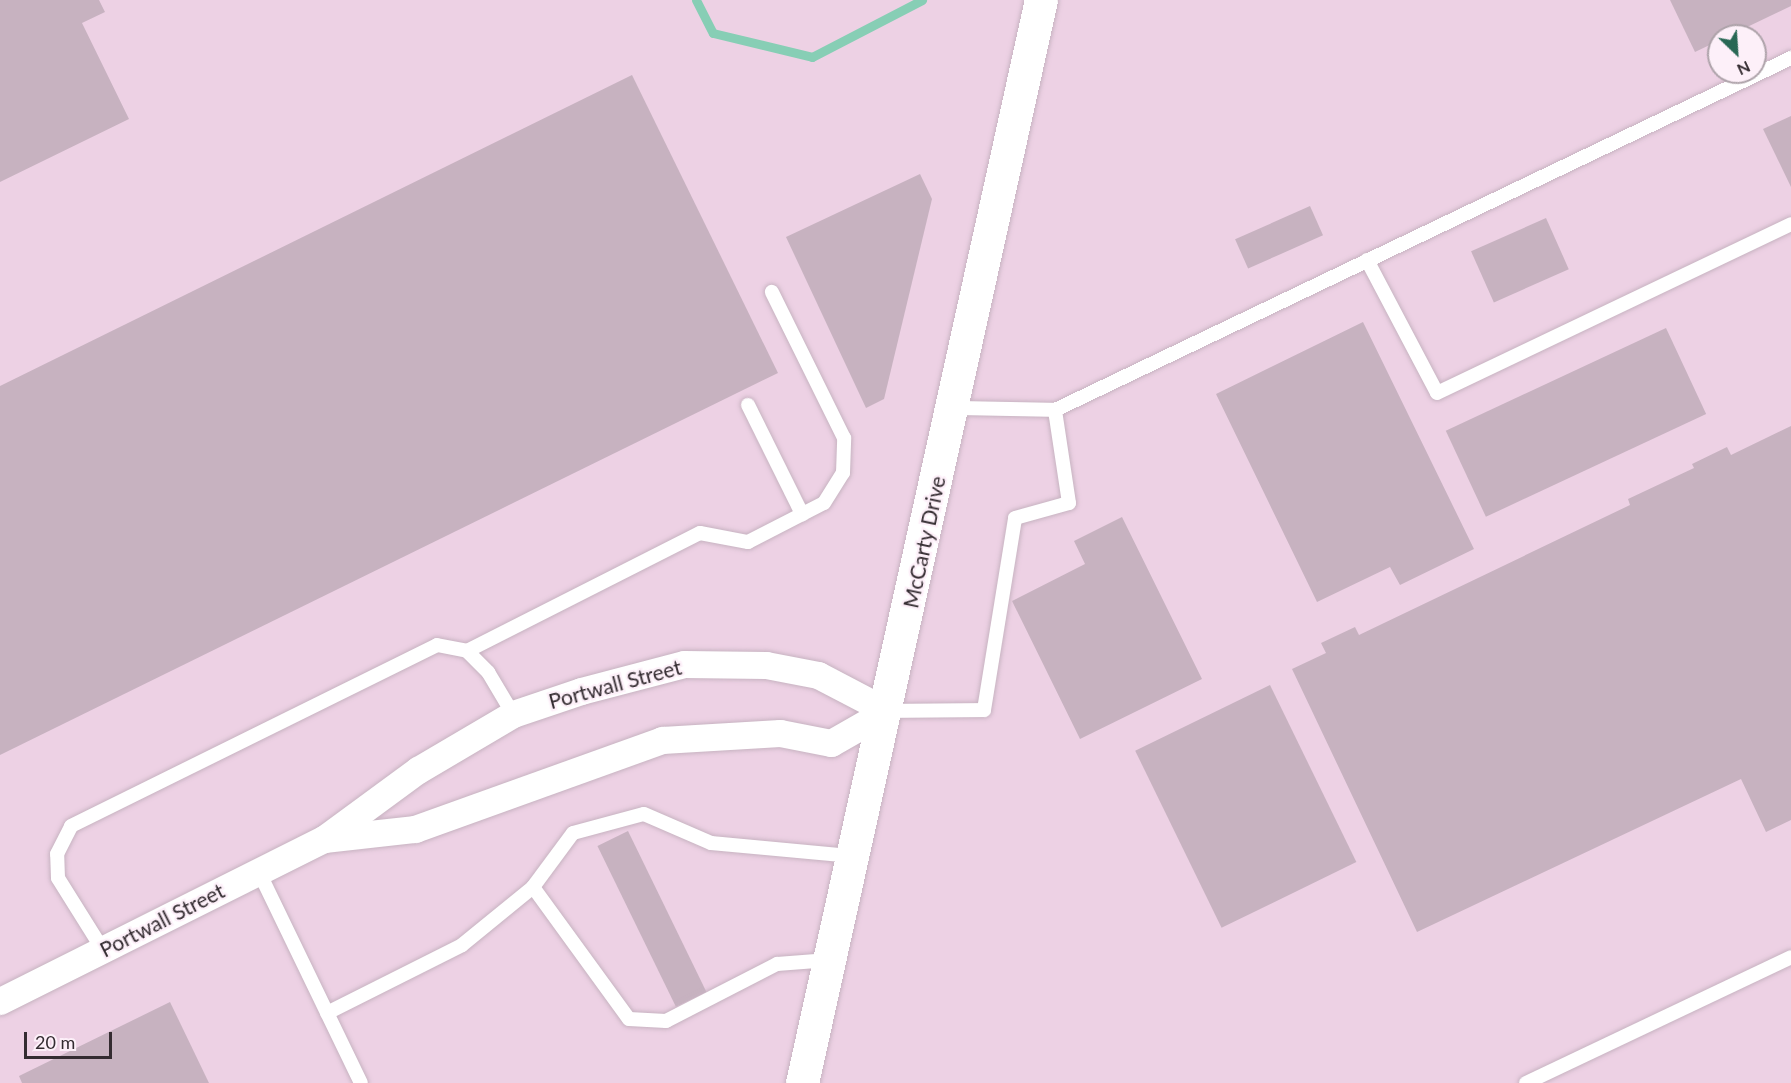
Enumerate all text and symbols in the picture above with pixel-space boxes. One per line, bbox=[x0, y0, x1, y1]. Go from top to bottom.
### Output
north arrow bbox=[1707, 24, 1767, 84]
text: N bbox=[1734, 58, 1754, 80]
street label: McCarty Drive bbox=[898, 473, 950, 611]
street label: Portwall Street bbox=[546, 654, 684, 714]
street label: Portwall Street bbox=[95, 878, 229, 962]
scale bar bbox=[27, 1020, 116, 1058]
text: 20 m bbox=[35, 1031, 75, 1053]

